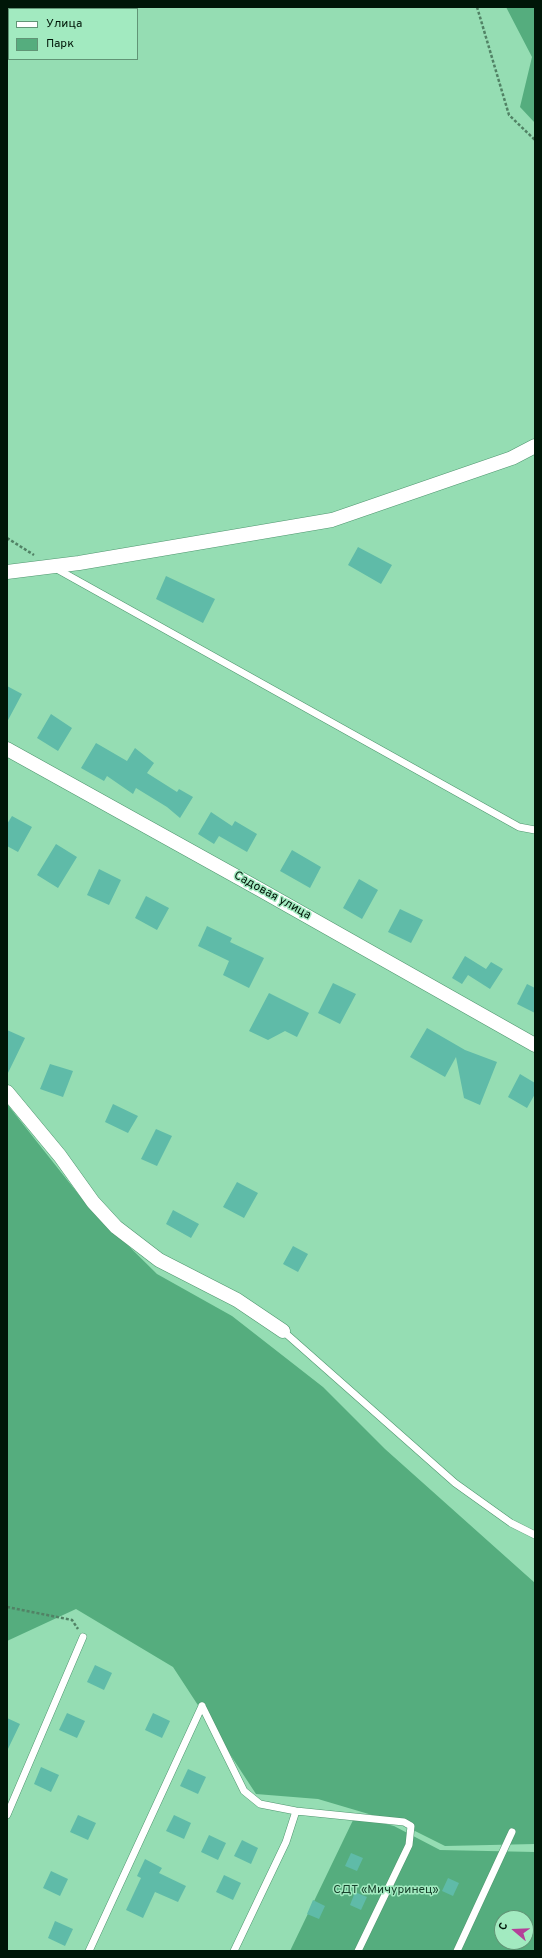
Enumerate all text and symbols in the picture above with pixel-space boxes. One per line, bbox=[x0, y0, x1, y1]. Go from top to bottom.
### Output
legend bbox=[8, 8, 138, 60]
text: Улица bbox=[46, 16, 82, 32]
text: Парк bbox=[46, 36, 74, 52]
street label: Садовая улица bbox=[231, 869, 313, 923]
park label: СДТ «Мичуринец» bbox=[333, 1884, 439, 1898]
north arrow bbox=[494, 1910, 534, 1950]
text: С bbox=[496, 1921, 511, 1932]

